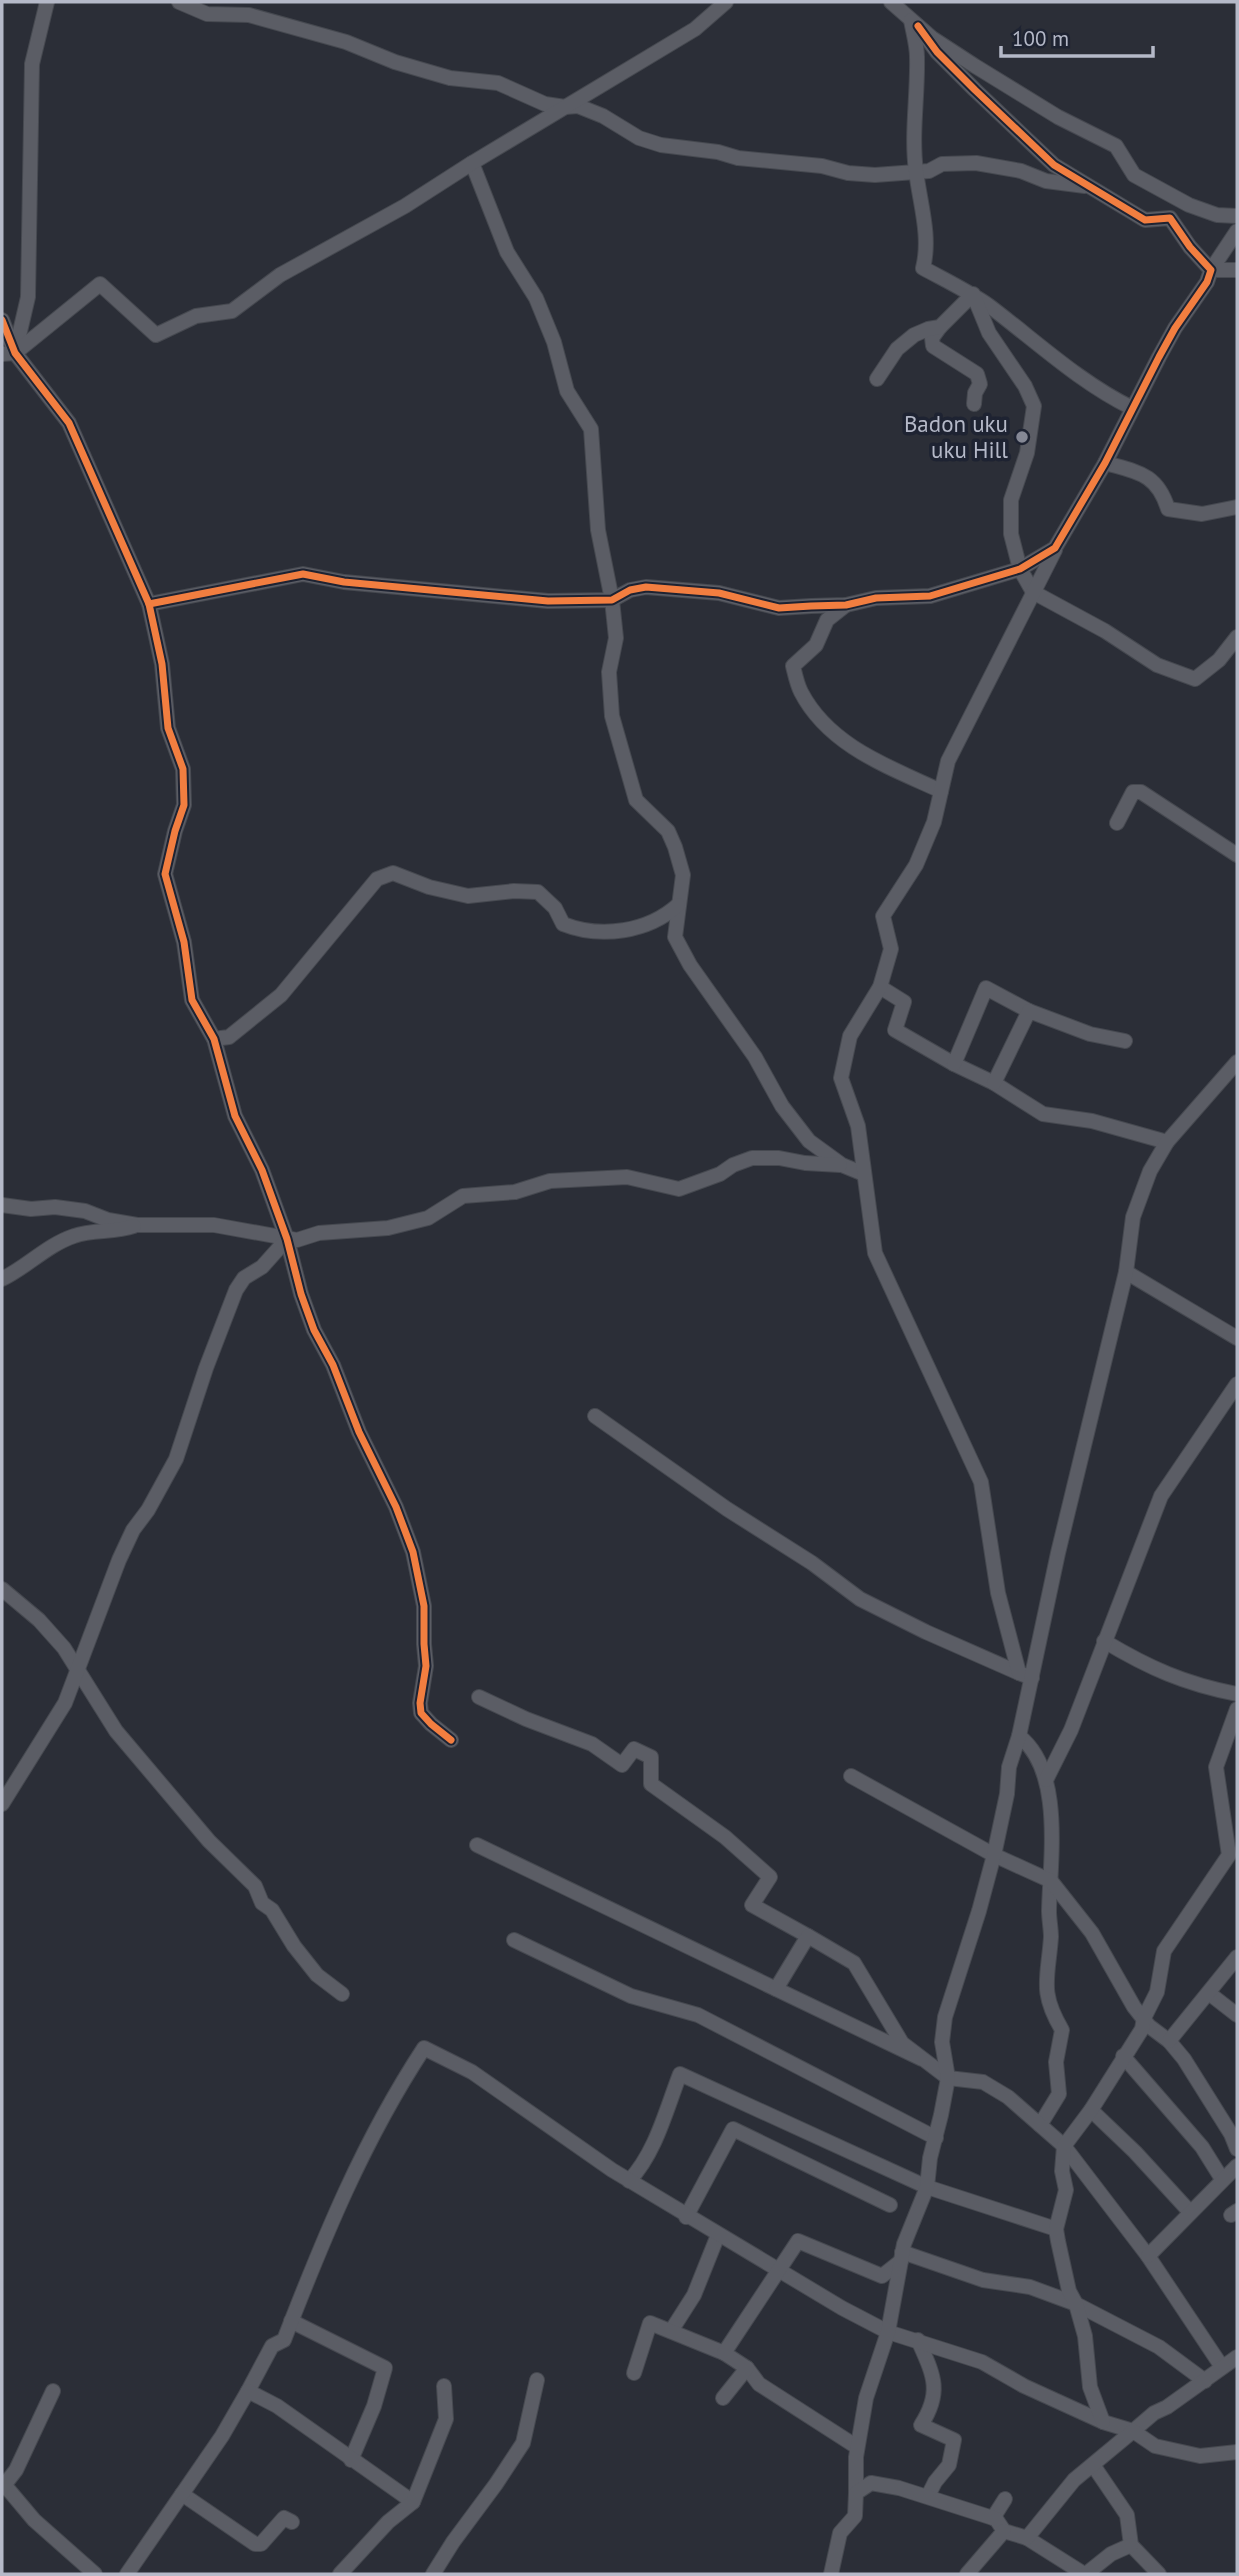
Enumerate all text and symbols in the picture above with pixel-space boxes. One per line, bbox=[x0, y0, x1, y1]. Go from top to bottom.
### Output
scale bar bbox=[1001, 14, 1153, 58]
text: 100 m bbox=[1012, 25, 1069, 52]
place label: Badon uku uku Hill bbox=[904, 409, 1008, 464]
marker: Badon uku uku Hill bbox=[1014, 429, 1030, 445]

